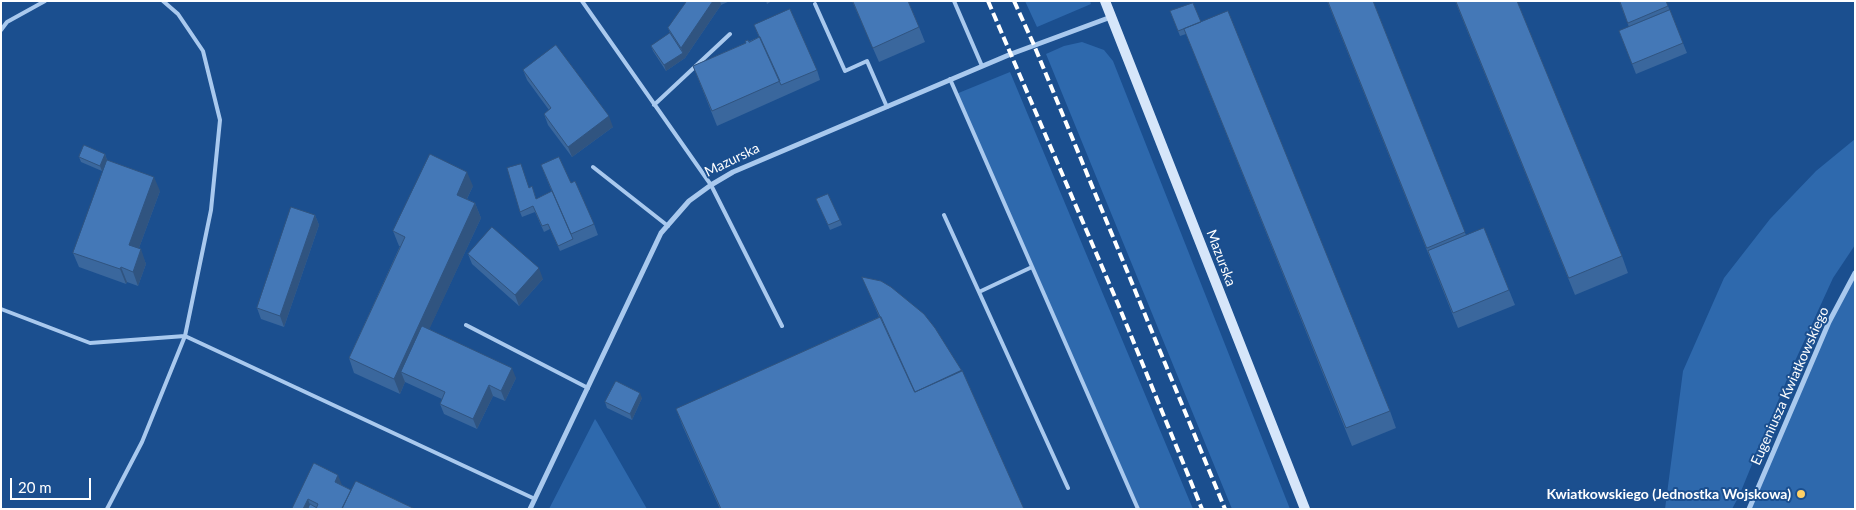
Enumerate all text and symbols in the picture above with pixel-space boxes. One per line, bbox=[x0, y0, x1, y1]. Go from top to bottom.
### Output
street label: Mazurska bbox=[702, 140, 762, 180]
street label: Mazurska bbox=[1203, 227, 1239, 289]
street label: Eugeniusza Kwiatkowskiego bbox=[1747, 304, 1833, 468]
scale bar bbox=[12, 468, 94, 500]
text: 20 m bbox=[18, 478, 52, 496]
place label: Kwiatkowskiego (Jednostka Wojskowa) bbox=[1547, 486, 1791, 502]
marker: Kwiatkowskiego (Jednostka Wojskowa) bbox=[1795, 488, 1807, 500]

